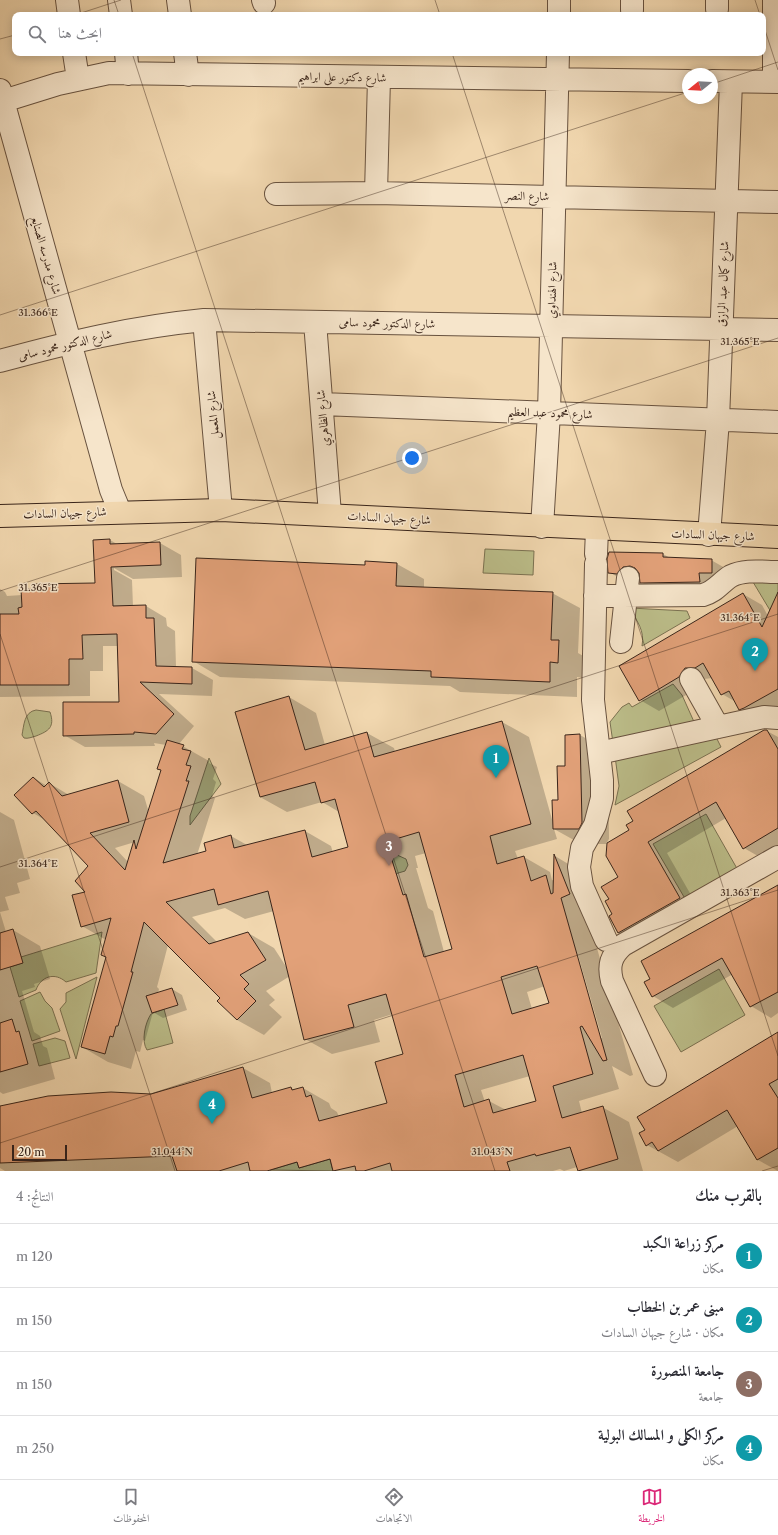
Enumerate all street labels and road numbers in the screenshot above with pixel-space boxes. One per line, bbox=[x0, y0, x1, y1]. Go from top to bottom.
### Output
street label: شارع دكتور على ابراهيم bbox=[297, 68, 387, 90]
street label: شارع النصر bbox=[503, 188, 550, 207]
street label: شارع مدرسه الصنايع bbox=[24, 214, 65, 297]
street label: شارع كمال عبد الرازق bbox=[714, 241, 735, 327]
street label: شارع الهنداوي bbox=[544, 261, 564, 319]
street label: شارع الدكتور محمود سامى bbox=[339, 314, 435, 335]
street label: شارع الدكتور محمود سامى bbox=[16, 326, 115, 367]
street label: شارع الظاهري bbox=[313, 389, 336, 447]
street label: شارع المعمل bbox=[203, 390, 226, 440]
street label: شارع محمود عبد العظيم bbox=[507, 404, 593, 426]
street label: شارع جيهان السادات bbox=[23, 504, 107, 525]
street label: شارع جيهان السادات bbox=[347, 508, 431, 531]
street label: شارع جيهان السادات bbox=[671, 526, 755, 547]

